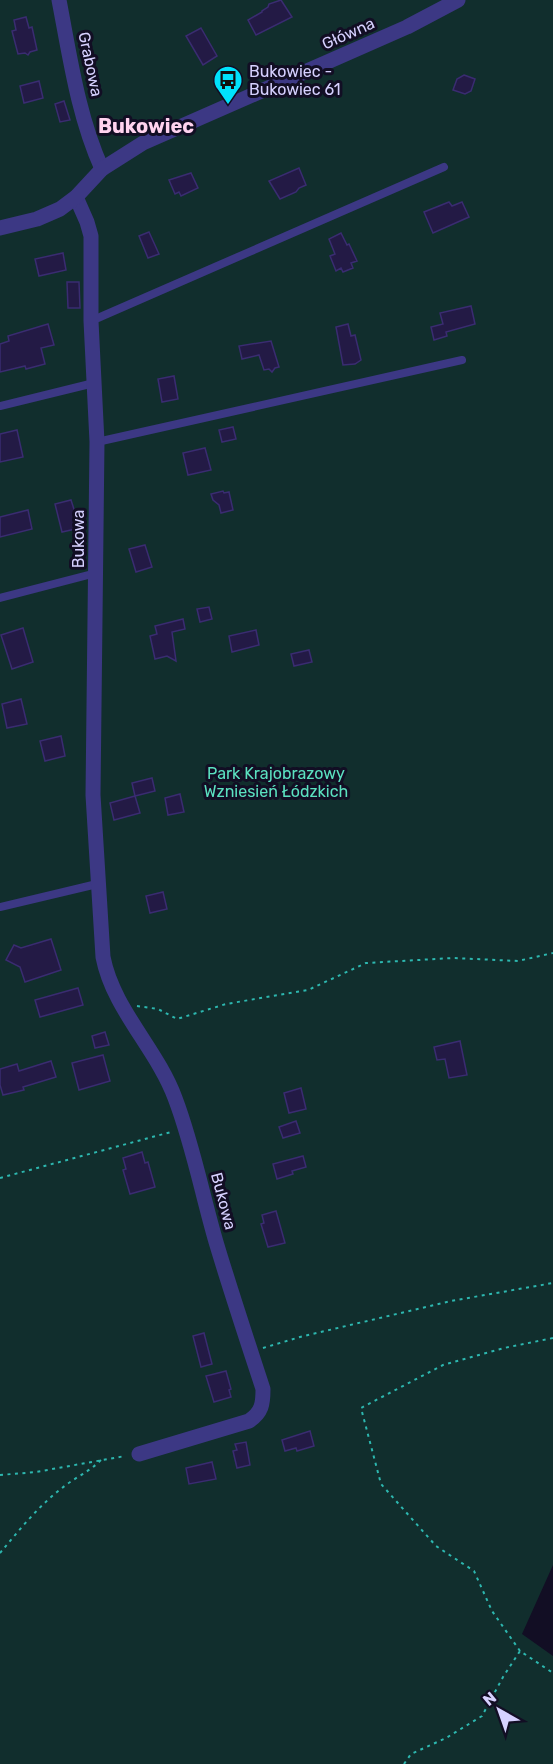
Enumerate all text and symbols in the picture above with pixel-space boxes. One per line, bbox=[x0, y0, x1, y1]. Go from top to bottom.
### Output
street label: Główna bbox=[319, 13, 377, 53]
street label: Grabowa bbox=[74, 30, 107, 98]
place label: Bukowiec - Bukowiec 61 bbox=[249, 62, 341, 99]
bus stop icon: Bukowiec - Bukowiec 61 bbox=[212, 64, 244, 106]
district label: Bukowiec bbox=[98, 114, 194, 138]
street label: Bukowa bbox=[69, 510, 88, 568]
park label: Park Krajobrazowy Wzniesień Łódzkich bbox=[204, 764, 348, 801]
street label: Bukowa bbox=[207, 1170, 240, 1232]
north arrow bbox=[469, 1680, 529, 1740]
text: N bbox=[479, 1688, 500, 1710]

